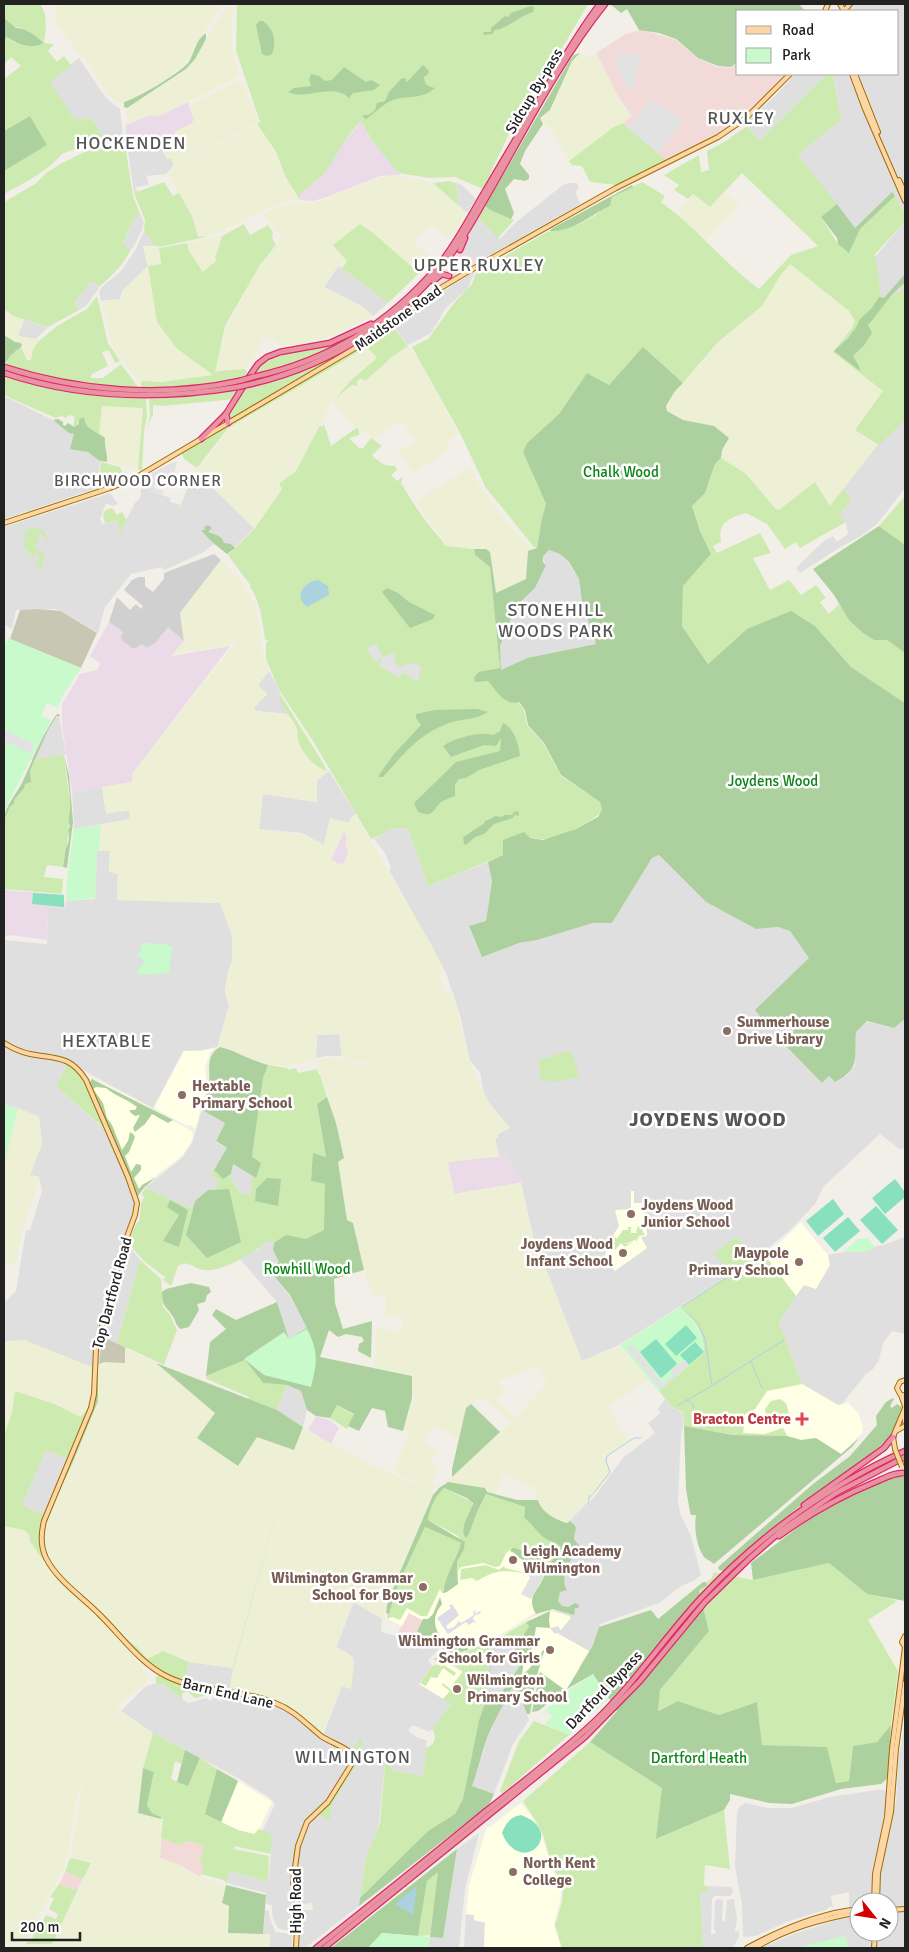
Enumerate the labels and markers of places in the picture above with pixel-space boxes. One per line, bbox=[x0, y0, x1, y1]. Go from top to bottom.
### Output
place label: Summerhouse Drive Library bbox=[737, 1013, 830, 1048]
marker: Summerhouse Drive Library bbox=[721, 1025, 733, 1037]
place label: Hextable Primary School bbox=[192, 1077, 293, 1112]
marker: Hextable Primary School bbox=[176, 1089, 188, 1101]
place label: Joydens Wood Junior School bbox=[641, 1196, 733, 1231]
marker: Joydens Wood Junior School bbox=[625, 1208, 637, 1220]
place label: Joydens Wood Infant School bbox=[521, 1235, 613, 1270]
place label: Maypole Primary School bbox=[689, 1244, 789, 1279]
marker: Joydens Wood Infant School bbox=[617, 1247, 629, 1259]
marker: Maypole Primary School bbox=[793, 1256, 805, 1268]
place label: Bracton Centre bbox=[693, 1410, 791, 1428]
marker: Bracton Centre bbox=[795, 1412, 809, 1426]
place label: Leigh Academy Wilmington bbox=[523, 1542, 622, 1577]
marker: Leigh Academy Wilmington bbox=[507, 1554, 519, 1566]
place label: Wilmington Grammar School for Boys bbox=[271, 1569, 413, 1604]
marker: Wilmington Grammar School for Boys bbox=[417, 1581, 429, 1593]
place label: Wilmington Grammar School for Girls bbox=[398, 1632, 540, 1667]
marker: Wilmington Grammar School for Girls bbox=[544, 1644, 556, 1656]
place label: Wilmington Primary School bbox=[467, 1671, 568, 1706]
marker: Wilmington Primary School bbox=[451, 1683, 463, 1695]
place label: North Kent College bbox=[523, 1854, 596, 1889]
marker: North Kent College bbox=[507, 1866, 519, 1878]

